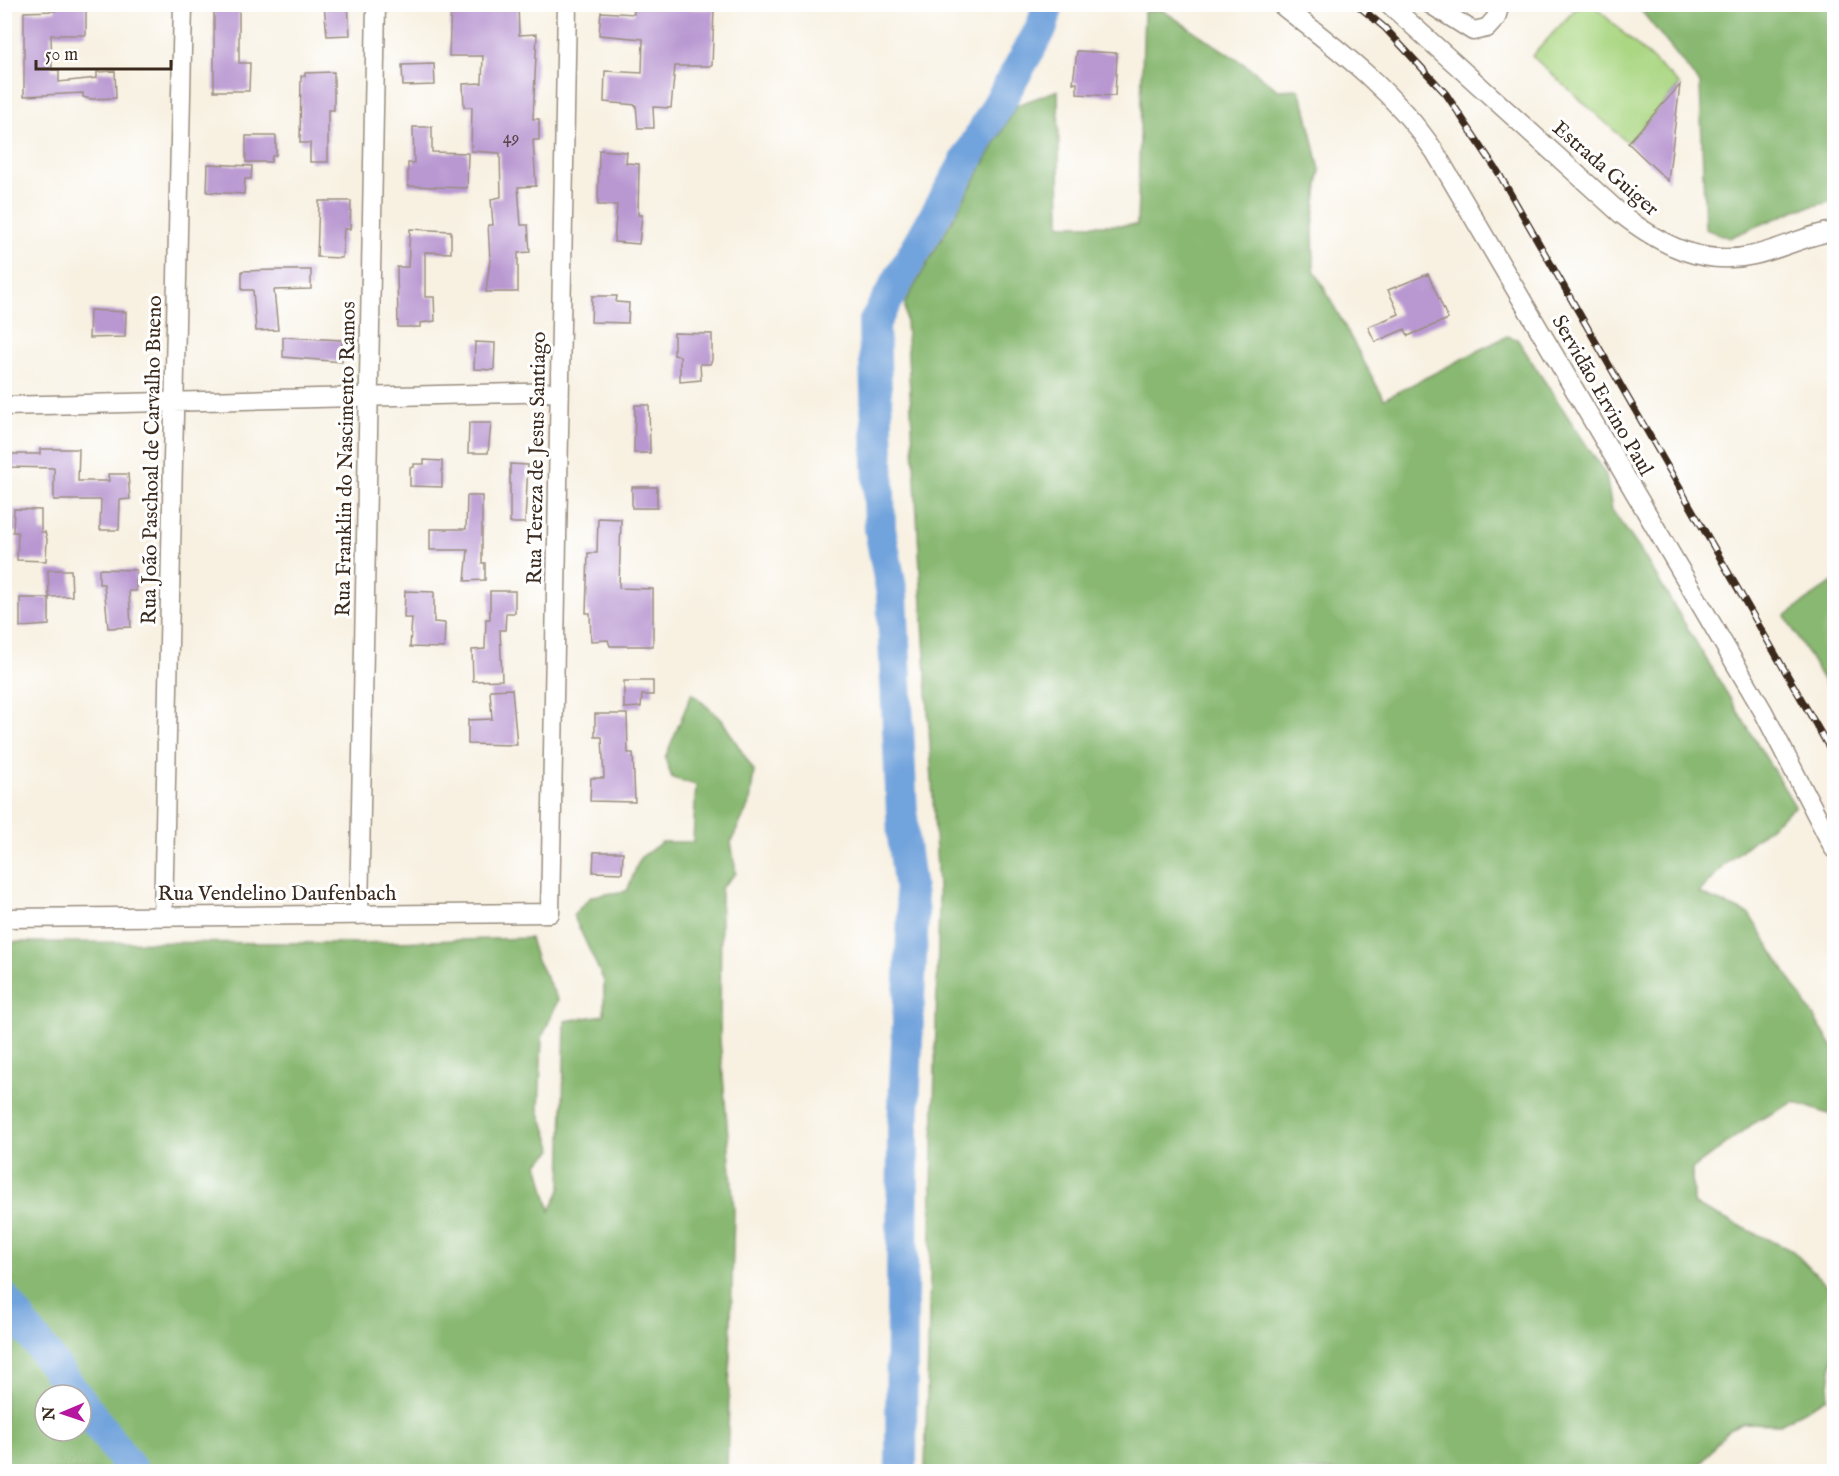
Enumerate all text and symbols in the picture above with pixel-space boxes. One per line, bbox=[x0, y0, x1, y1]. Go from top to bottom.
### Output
scale bar bbox=[36, 33, 171, 71]
text: 50 m bbox=[45, 44, 78, 67]
street label: Estrada Guiger bbox=[1546, 115, 1664, 223]
house number: 49 bbox=[503, 127, 519, 150]
street label: Rua João Paschoal de Carvalho Bueno bbox=[136, 295, 169, 625]
street label: Rua Franklin do Nascimento Ramos bbox=[330, 301, 363, 617]
street label: Servidão Ervino Paul bbox=[1545, 311, 1659, 481]
street label: Rua Tereza de Jesus Santiago bbox=[522, 331, 553, 585]
street label: Rua Vendelino Daufenbach bbox=[158, 881, 396, 908]
north arrow bbox=[33, 1383, 93, 1443]
text: N bbox=[40, 1406, 60, 1422]

